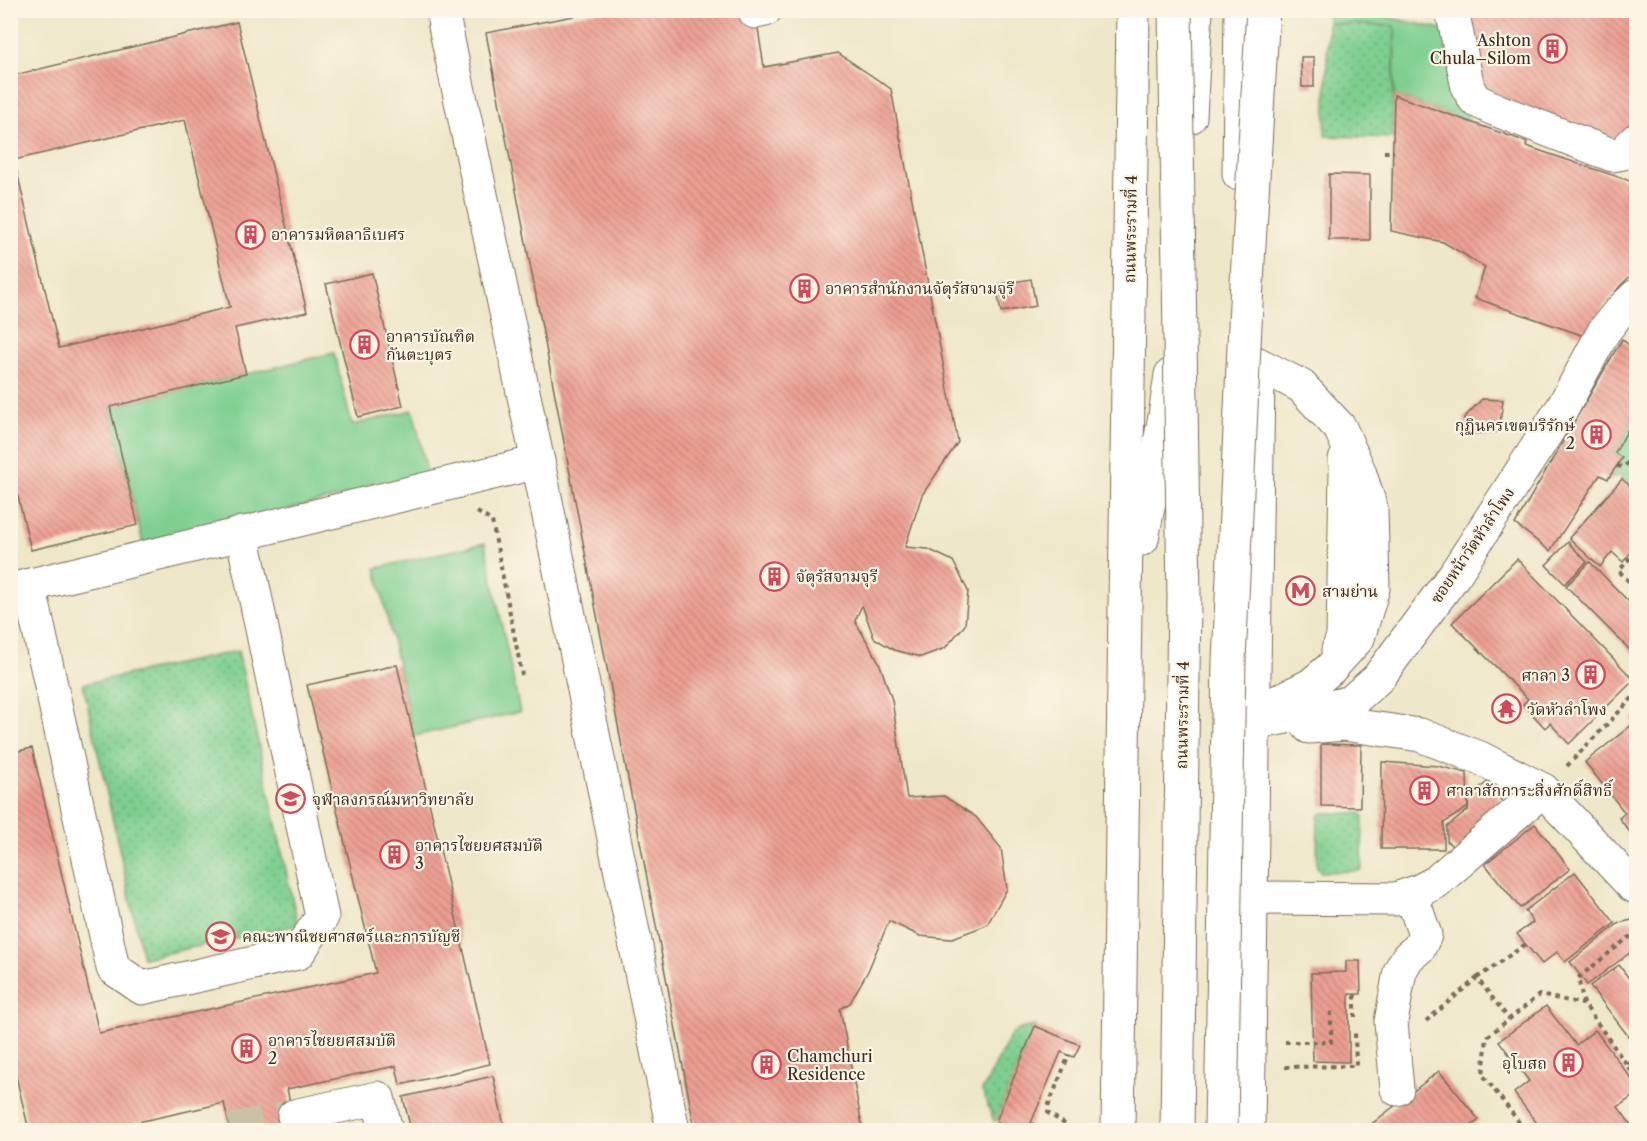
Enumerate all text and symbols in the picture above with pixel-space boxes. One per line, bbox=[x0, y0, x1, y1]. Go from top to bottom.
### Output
place label: Ashton Chula–Silom bbox=[1430, 30, 1531, 68]
building icon: Ashton Chula–Silom bbox=[1536, 33, 1568, 65]
street label: ถนนพระรามที่ 4 bbox=[1118, 175, 1141, 283]
building icon: อาคารมหิตลาธิเบศร bbox=[234, 218, 266, 250]
place label: อาคารมหิตลาธิเบศร bbox=[271, 224, 405, 244]
building icon: อาคารสำนักงานจัตุรัสจามจุรี bbox=[788, 272, 820, 304]
place label: อาคารสำนักงานจัตุรัสจามจุรี bbox=[825, 278, 1014, 300]
place label: อาคารบัณฑิต กันตะบุตร bbox=[386, 326, 475, 366]
building icon: อาคารบัณฑิต กันตะบุตร bbox=[349, 329, 381, 361]
place label: กุฏินครเขตบริรักษ์ 2 bbox=[1455, 415, 1575, 453]
building icon: กุฏินครเขตบริรักษ์ 2 bbox=[1580, 418, 1612, 450]
street label: ซอยหน้าวัดหัวลำโพง bbox=[1426, 483, 1518, 607]
building icon: จัตุรัสจามจุรี bbox=[759, 560, 791, 592]
place label: จัตุรัสจามจุรี bbox=[796, 566, 878, 588]
metro station icon: สามย่าน bbox=[1285, 575, 1317, 607]
place label: สามย่าน bbox=[1322, 581, 1378, 601]
building icon: ศาลา 3 bbox=[1575, 659, 1607, 691]
street label: ถนนพระรามที่ 4 bbox=[1170, 661, 1193, 769]
place label: ศาลา 3 bbox=[1521, 665, 1570, 685]
temple icon: วัดหัวลำโพง bbox=[1490, 693, 1522, 725]
place label: วัดหัวลำโพง bbox=[1527, 699, 1607, 719]
building icon: ศาลาสักการะสิ่งศักดิ์สิทธิ์ bbox=[1409, 774, 1441, 806]
place label: ศาลาสักการะสิ่งศักดิ์สิทธิ์ bbox=[1446, 779, 1614, 800]
school or university icon: จุฬาลงกรณ์มหาวิทยาลัย bbox=[275, 783, 307, 815]
place label: จุฬาลงกรณ์มหาวิทยาลัย bbox=[312, 789, 474, 811]
place label: อาคารไชยยศสมบัติ 3 bbox=[415, 835, 543, 873]
building icon: อาคารไชยยศสมบัติ 3 bbox=[378, 838, 410, 870]
school or university icon: คณะพาณิชยศาสตร์และการบัญชี bbox=[205, 920, 237, 952]
place label: คณะพาณิชยศาสตร์และการบัญชี bbox=[242, 926, 460, 946]
place label: อาคารไชยยศสมบัติ 2 bbox=[268, 1030, 396, 1068]
building icon: อาคารไชยยศสมบัติ 2 bbox=[231, 1033, 263, 1065]
place label: Chamchuri Residence bbox=[787, 1046, 873, 1084]
building icon: อุโบสถ bbox=[1552, 1047, 1584, 1079]
building icon: Chamchuri Residence bbox=[750, 1049, 782, 1081]
place label: อุโบสถ bbox=[1502, 1053, 1547, 1075]

